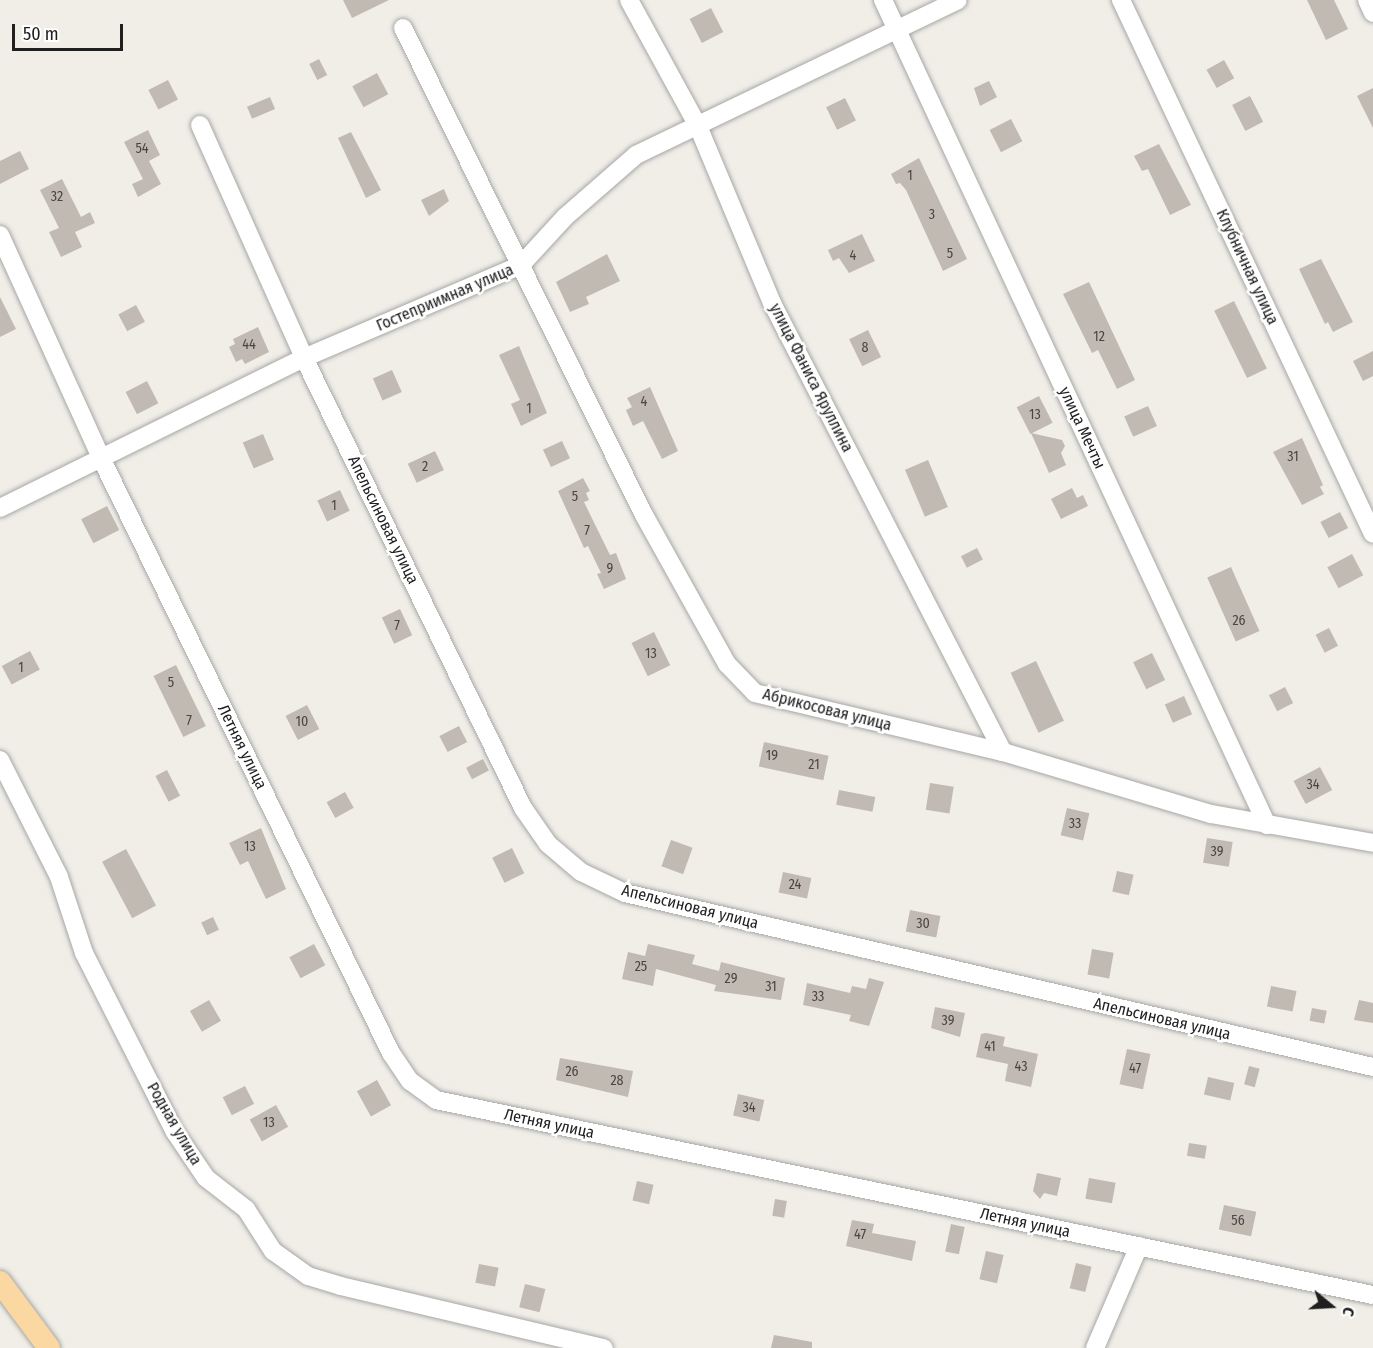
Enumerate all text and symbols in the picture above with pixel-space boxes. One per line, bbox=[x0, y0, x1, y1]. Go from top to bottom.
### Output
scale bar bbox=[15, 12, 126, 50]
text: 50 m bbox=[23, 23, 59, 45]
house number: 54 bbox=[135, 141, 149, 157]
house number: 1 bbox=[907, 168, 913, 184]
house number: 32 bbox=[51, 189, 63, 205]
street label: Клубничная улица bbox=[1212, 206, 1282, 328]
house number: 3 bbox=[929, 207, 935, 223]
house number: 5 bbox=[947, 246, 953, 262]
house number: 4 bbox=[850, 248, 856, 264]
street label: Гостеприимная улица bbox=[374, 260, 516, 336]
street label: улица Фаниса Яруллина bbox=[765, 300, 857, 456]
house number: 12 bbox=[1093, 329, 1105, 345]
house number: 44 bbox=[242, 337, 256, 353]
house number: 8 bbox=[862, 340, 868, 356]
street label: улица Мечты bbox=[1055, 384, 1109, 472]
house number: 4 bbox=[641, 394, 647, 410]
house number: 1 bbox=[526, 401, 532, 417]
house number: 13 bbox=[1029, 407, 1041, 423]
house number: 31 bbox=[1287, 449, 1299, 465]
street label: Апельсиновая улица bbox=[344, 453, 422, 587]
house number: 2 bbox=[422, 459, 428, 475]
house number: 5 bbox=[572, 489, 578, 505]
house number: 1 bbox=[331, 498, 337, 514]
house number: 7 bbox=[584, 523, 590, 539]
house number: 9 bbox=[607, 561, 613, 577]
house number: 26 bbox=[1232, 613, 1246, 629]
house number: 7 bbox=[394, 618, 400, 634]
house number: 13 bbox=[645, 646, 657, 662]
house number: 1 bbox=[18, 660, 24, 676]
house number: 5 bbox=[168, 675, 174, 691]
street label: Абрикосовая улица bbox=[761, 685, 893, 735]
street label: Летняя улица bbox=[213, 702, 271, 792]
house number: 7 bbox=[186, 713, 192, 729]
house number: 10 bbox=[296, 714, 308, 730]
house number: 19 bbox=[766, 748, 778, 764]
house number: 21 bbox=[808, 757, 820, 773]
house number: 34 bbox=[1306, 777, 1320, 793]
house number: 33 bbox=[1069, 816, 1081, 832]
house number: 13 bbox=[244, 839, 256, 855]
house number: 39 bbox=[1211, 844, 1223, 860]
house number: 24 bbox=[789, 877, 801, 893]
street label: Апельсиновая улица bbox=[620, 881, 760, 933]
house number: 30 bbox=[916, 916, 930, 932]
house number: 25 bbox=[635, 959, 647, 975]
house number: 29 bbox=[725, 971, 737, 987]
house number: 31 bbox=[765, 979, 777, 995]
house number: 33 bbox=[812, 989, 824, 1005]
street label: Апельсиновая улица bbox=[1092, 994, 1232, 1044]
house number: 39 bbox=[942, 1013, 954, 1029]
house number: 41 bbox=[984, 1039, 996, 1055]
house number: 43 bbox=[1015, 1059, 1027, 1075]
house number: 47 bbox=[1129, 1061, 1141, 1077]
house number: 26 bbox=[565, 1064, 579, 1080]
house number: 28 bbox=[610, 1073, 624, 1089]
street label: Родная улица bbox=[143, 1079, 205, 1169]
house number: 34 bbox=[742, 1100, 756, 1116]
street label: Летняя улица bbox=[502, 1105, 596, 1143]
house number: 13 bbox=[263, 1115, 275, 1131]
street label: Летняя улица bbox=[978, 1204, 1072, 1242]
house number: 56 bbox=[1231, 1213, 1245, 1229]
house number: 47 bbox=[854, 1227, 866, 1243]
north arrow bbox=[1301, 1276, 1361, 1336]
text: С bbox=[1338, 1305, 1359, 1319]

